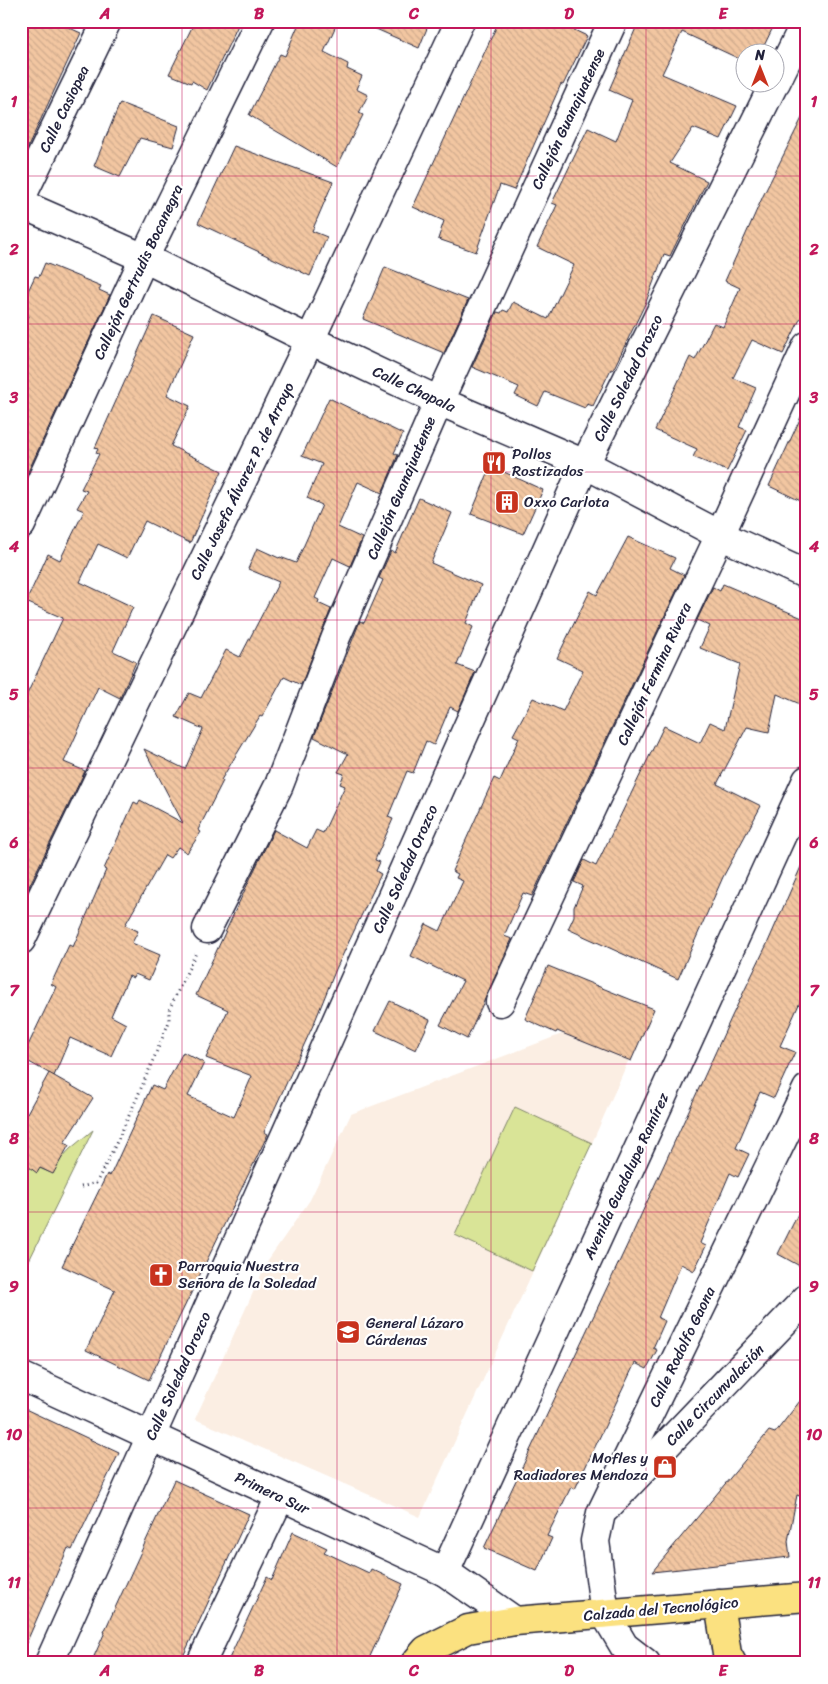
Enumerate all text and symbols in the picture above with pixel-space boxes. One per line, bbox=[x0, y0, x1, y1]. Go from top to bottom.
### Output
text: A bbox=[99, 0, 110, 28]
text: B bbox=[254, 0, 265, 28]
text: C bbox=[408, 0, 420, 28]
text: D bbox=[564, 0, 574, 28]
text: E bbox=[719, 0, 729, 28]
north arrow bbox=[736, 42, 786, 92]
text: N bbox=[754, 43, 765, 68]
street label: Callejón Guanajuatense bbox=[524, 44, 612, 194]
street label: Calle Casiopea bbox=[32, 60, 97, 157]
text: 1 bbox=[11, 87, 18, 116]
text: 1 bbox=[811, 87, 818, 116]
street label: Callejón Gertrudis Bocanegra bbox=[86, 179, 190, 364]
text: 2 bbox=[8, 235, 19, 264]
text: 2 bbox=[808, 235, 819, 264]
street label: Calle Soledad Orozco bbox=[586, 310, 670, 446]
street label: Calle Chapala bbox=[368, 358, 460, 420]
street label: Calle Josefa Álvarez P. de Arroyo bbox=[183, 377, 302, 584]
text: 3 bbox=[9, 383, 19, 412]
text: 3 bbox=[809, 383, 819, 412]
street label: Callejón Guanajuatense bbox=[359, 412, 443, 564]
place label: Pollos Rostizados bbox=[512, 441, 584, 484]
restaurant icon: Pollos Rostizados bbox=[481, 450, 507, 476]
building icon: Oxxo Carlota bbox=[494, 489, 520, 515]
place label: Oxxo Carlota bbox=[524, 489, 610, 515]
text: 4 bbox=[8, 532, 19, 561]
text: 4 bbox=[808, 532, 819, 561]
street label: Callejón Fermina Rivera bbox=[609, 598, 699, 750]
text: 5 bbox=[9, 680, 19, 709]
text: 5 bbox=[809, 680, 819, 709]
street label: Calle Soledad Orozco bbox=[365, 800, 445, 938]
text: 6 bbox=[8, 828, 19, 857]
text: 6 bbox=[808, 828, 819, 857]
text: 7 bbox=[9, 976, 20, 1005]
text: 7 bbox=[809, 976, 820, 1005]
street label: Avenida Guadalupe Ramírez bbox=[575, 1087, 677, 1265]
text: 8 bbox=[8, 1124, 19, 1153]
text: 8 bbox=[808, 1124, 819, 1153]
place label: Parroquia Nuestra Señora de la Soledad bbox=[178, 1253, 317, 1296]
church icon: Parroquia Nuestra Señora de la Soledad bbox=[148, 1262, 174, 1288]
text: 9 bbox=[9, 1272, 19, 1301]
text: 9 bbox=[809, 1272, 819, 1301]
street label: Calle Rodolfo Gaona bbox=[641, 1282, 723, 1412]
street label: Calle Soledad Orozco bbox=[138, 1307, 218, 1445]
place label: General Lázaro Cárdenas bbox=[366, 1310, 464, 1353]
school or university icon: General Lázaro Cárdenas bbox=[335, 1319, 361, 1345]
street label: Calle Circunvalación bbox=[659, 1338, 771, 1452]
text: 10 bbox=[6, 1420, 22, 1449]
text: 10 bbox=[806, 1420, 822, 1449]
place label: Mofles y Radiadores Mendoza bbox=[514, 1445, 648, 1488]
shop icon: Mofles y Radiadores Mendoza bbox=[652, 1454, 678, 1480]
street label: Primera Sur bbox=[230, 1464, 314, 1522]
text: 11 bbox=[7, 1568, 21, 1597]
text: 11 bbox=[807, 1568, 821, 1597]
street label: Calzada del Tecnológico bbox=[582, 1589, 740, 1629]
text: A bbox=[99, 1656, 110, 1684]
text: B bbox=[254, 1656, 265, 1684]
text: C bbox=[408, 1656, 420, 1684]
text: D bbox=[564, 1656, 574, 1684]
text: E bbox=[719, 1656, 729, 1684]

